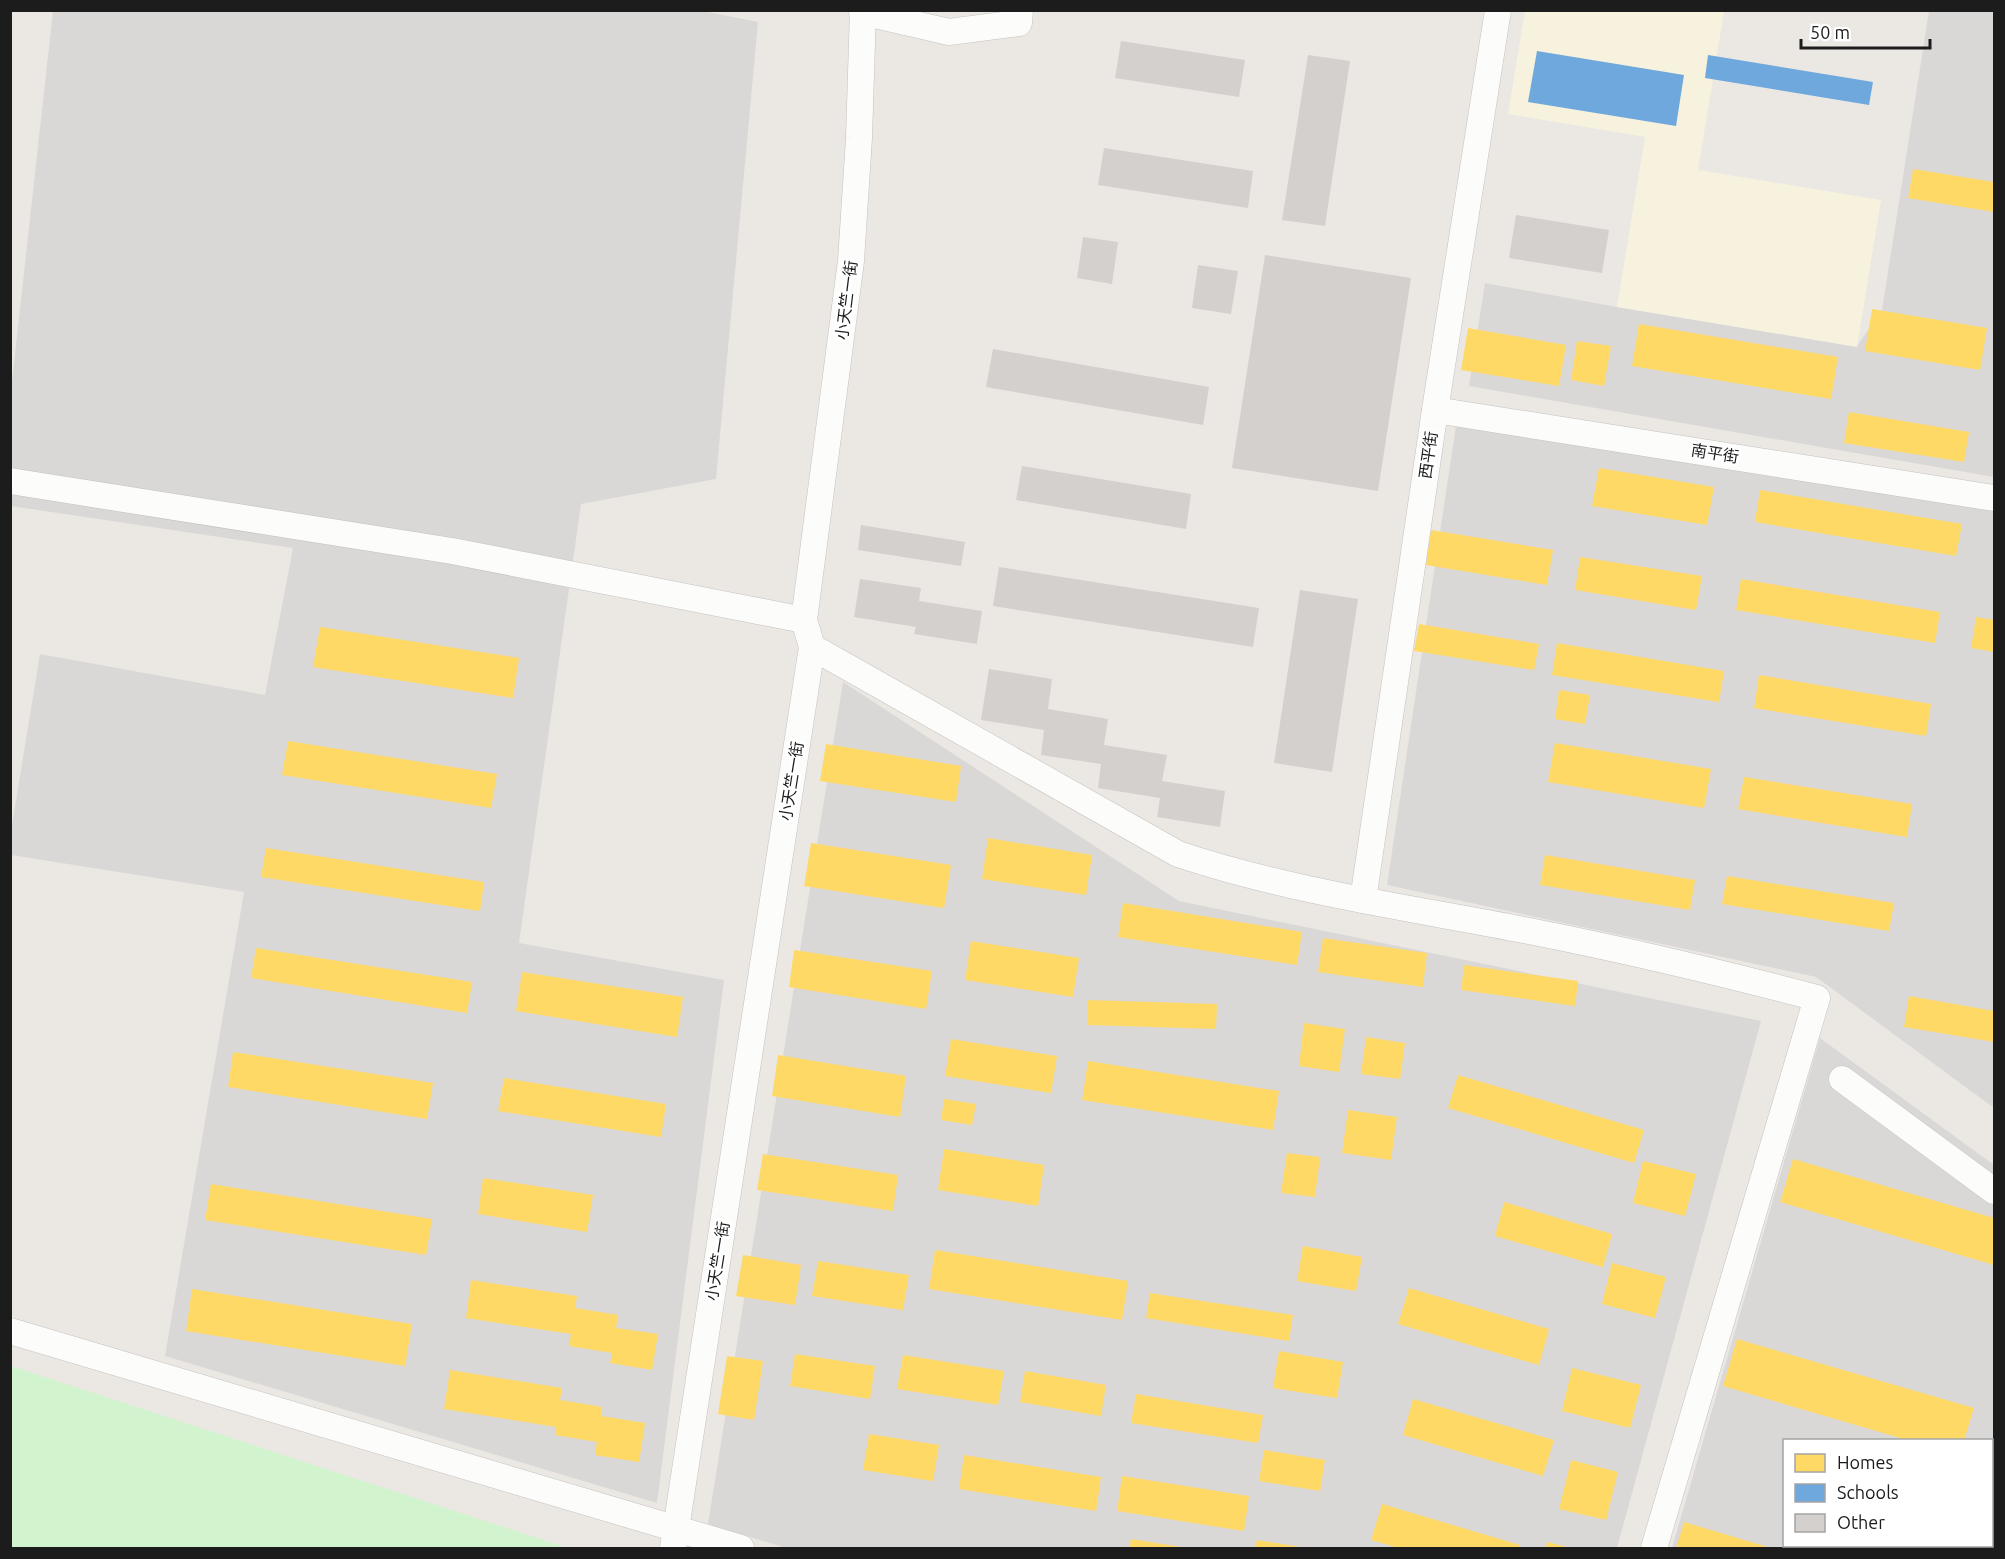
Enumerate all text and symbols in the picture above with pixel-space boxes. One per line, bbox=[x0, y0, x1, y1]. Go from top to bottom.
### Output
scale bar bbox=[1801, 12, 1930, 50]
text: 50 m bbox=[1810, 22, 1850, 42]
street label: 小天竺一街 bbox=[832, 259, 860, 341]
street label: 西平街 bbox=[1416, 430, 1440, 480]
street label: 南平街 bbox=[1690, 440, 1740, 466]
street label: 小天竺一街 bbox=[776, 740, 806, 822]
street label: 小天竺一街 bbox=[702, 1220, 732, 1302]
legend bbox=[1783, 1439, 1993, 1547]
text: Homes bbox=[1837, 1452, 1894, 1472]
text: Schools bbox=[1837, 1482, 1899, 1502]
text: Other bbox=[1837, 1512, 1885, 1532]

